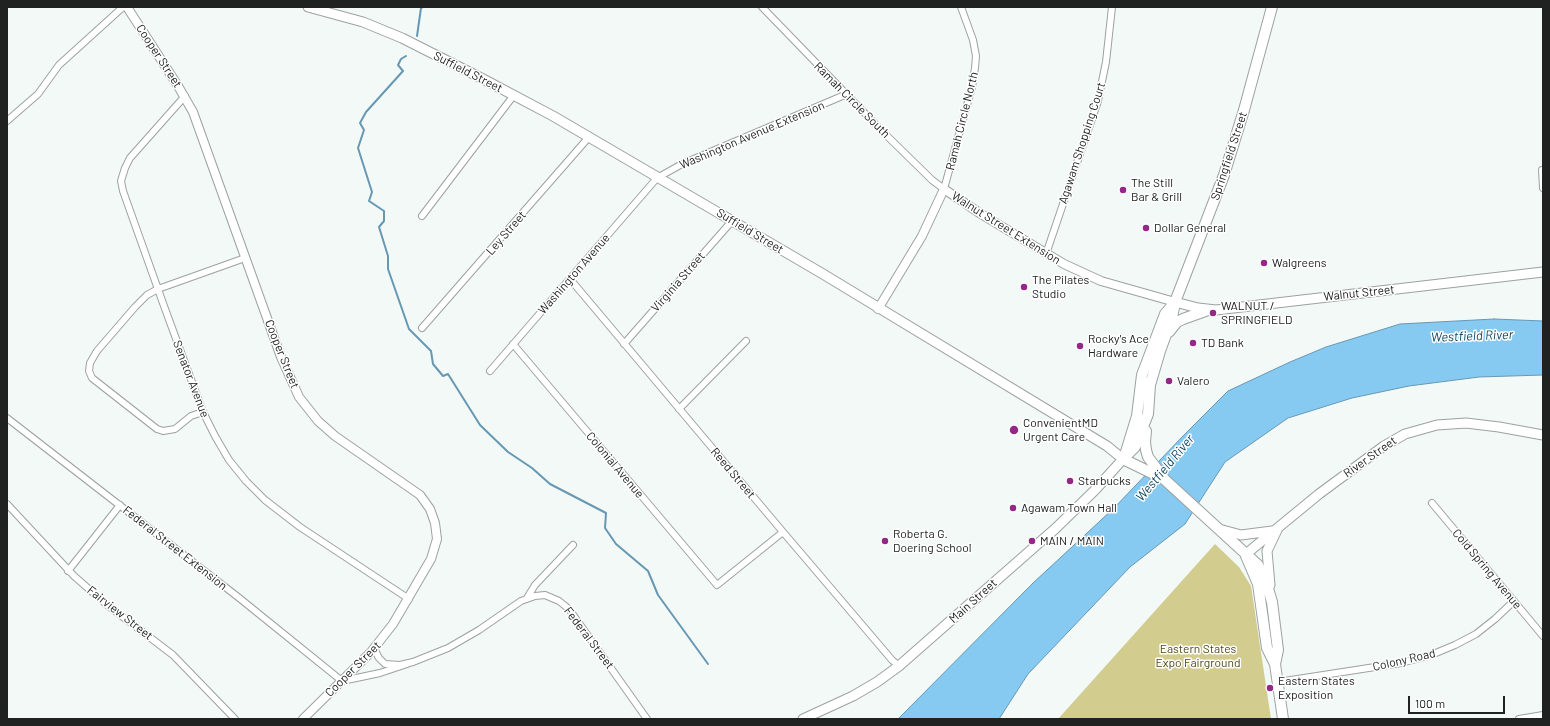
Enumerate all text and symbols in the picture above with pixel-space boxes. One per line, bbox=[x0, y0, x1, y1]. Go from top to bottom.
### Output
street label: Cooper Street bbox=[133, 22, 185, 90]
street label: Suffield Street bbox=[431, 48, 505, 96]
street label: Ramah Circle South bbox=[811, 59, 893, 141]
street label: Ramah Circle North bbox=[943, 70, 981, 172]
street label: Agawam Shopping Court bbox=[1056, 80, 1108, 206]
street label: Washington Avenue Extension bbox=[677, 98, 827, 172]
street label: Springfield Street bbox=[1208, 110, 1250, 202]
place label: The Still Bar & Grill bbox=[1131, 176, 1182, 204]
marker: The Still Bar & Grill bbox=[1118, 185, 1128, 195]
street label: Walnut Street Extension bbox=[949, 189, 1063, 267]
street label: Suffield Street bbox=[714, 205, 786, 257]
street label: Ley Street bbox=[483, 208, 529, 258]
place label: Dollar General bbox=[1154, 221, 1226, 235]
marker: Dollar General bbox=[1141, 223, 1151, 233]
street label: Washington Avenue bbox=[535, 231, 613, 317]
street label: Virginia Street bbox=[648, 249, 708, 315]
place label: Walgreens bbox=[1272, 256, 1327, 270]
marker: Walgreens bbox=[1259, 258, 1269, 268]
place label: The Pilates Studio bbox=[1032, 273, 1089, 301]
marker: The Pilates Studio bbox=[1019, 282, 1029, 292]
street label: Walnut Street bbox=[1323, 282, 1395, 304]
place label: WALNUT / SPRINGFIELD bbox=[1221, 299, 1292, 327]
marker: WALNUT / SPRINGFIELD bbox=[1208, 308, 1218, 318]
street label: Cooper Street bbox=[262, 318, 302, 390]
water label: Westfield River bbox=[1431, 327, 1513, 345]
place label: Rocky's Ace Hardware bbox=[1088, 332, 1149, 360]
place label: TD Bank bbox=[1201, 336, 1244, 350]
street label: Senator Avenue bbox=[170, 338, 212, 420]
marker: TD Bank bbox=[1188, 338, 1198, 348]
marker: Rocky's Ace Hardware bbox=[1075, 341, 1085, 351]
place label: Valero bbox=[1177, 374, 1210, 388]
marker: Valero bbox=[1164, 376, 1174, 386]
place label: ConvenientMD Urgent Care bbox=[1023, 416, 1098, 444]
marker: ConvenientMD Urgent Care bbox=[1008, 424, 1020, 436]
street label: Colonial Avenue bbox=[583, 429, 647, 501]
water label: Westfield River bbox=[1133, 431, 1197, 505]
street label: River Street bbox=[1341, 433, 1399, 481]
street label: Reed Street bbox=[708, 445, 758, 501]
place label: Starbucks bbox=[1078, 474, 1131, 488]
marker: Starbucks bbox=[1065, 476, 1075, 486]
place label: Agawam Town Hall bbox=[1021, 501, 1117, 515]
street label: Federal Street Extension bbox=[120, 503, 230, 593]
marker: Agawam Town Hall bbox=[1008, 503, 1018, 513]
street label: Cold Spring Avenue bbox=[1449, 526, 1525, 612]
place label: Roberta G. Doering School bbox=[893, 527, 972, 555]
place label: MAIN / MAIN bbox=[1040, 534, 1104, 548]
marker: Roberta G. Doering School bbox=[880, 536, 890, 546]
marker: MAIN / MAIN bbox=[1027, 536, 1037, 546]
street label: Main Street bbox=[946, 576, 1000, 626]
street label: Fairview Street bbox=[84, 583, 156, 643]
street label: Federal Street bbox=[561, 604, 617, 672]
street label: Cooper Street bbox=[322, 638, 384, 700]
park label: Eastern States Expo Fairground bbox=[1156, 642, 1240, 670]
street label: Colony Road bbox=[1371, 646, 1437, 674]
place label: Eastern States Exposition bbox=[1278, 674, 1355, 702]
marker: Eastern States Exposition bbox=[1265, 683, 1275, 693]
scale bar bbox=[1410, 688, 1507, 714]
text: 100 m bbox=[1415, 696, 1445, 710]

